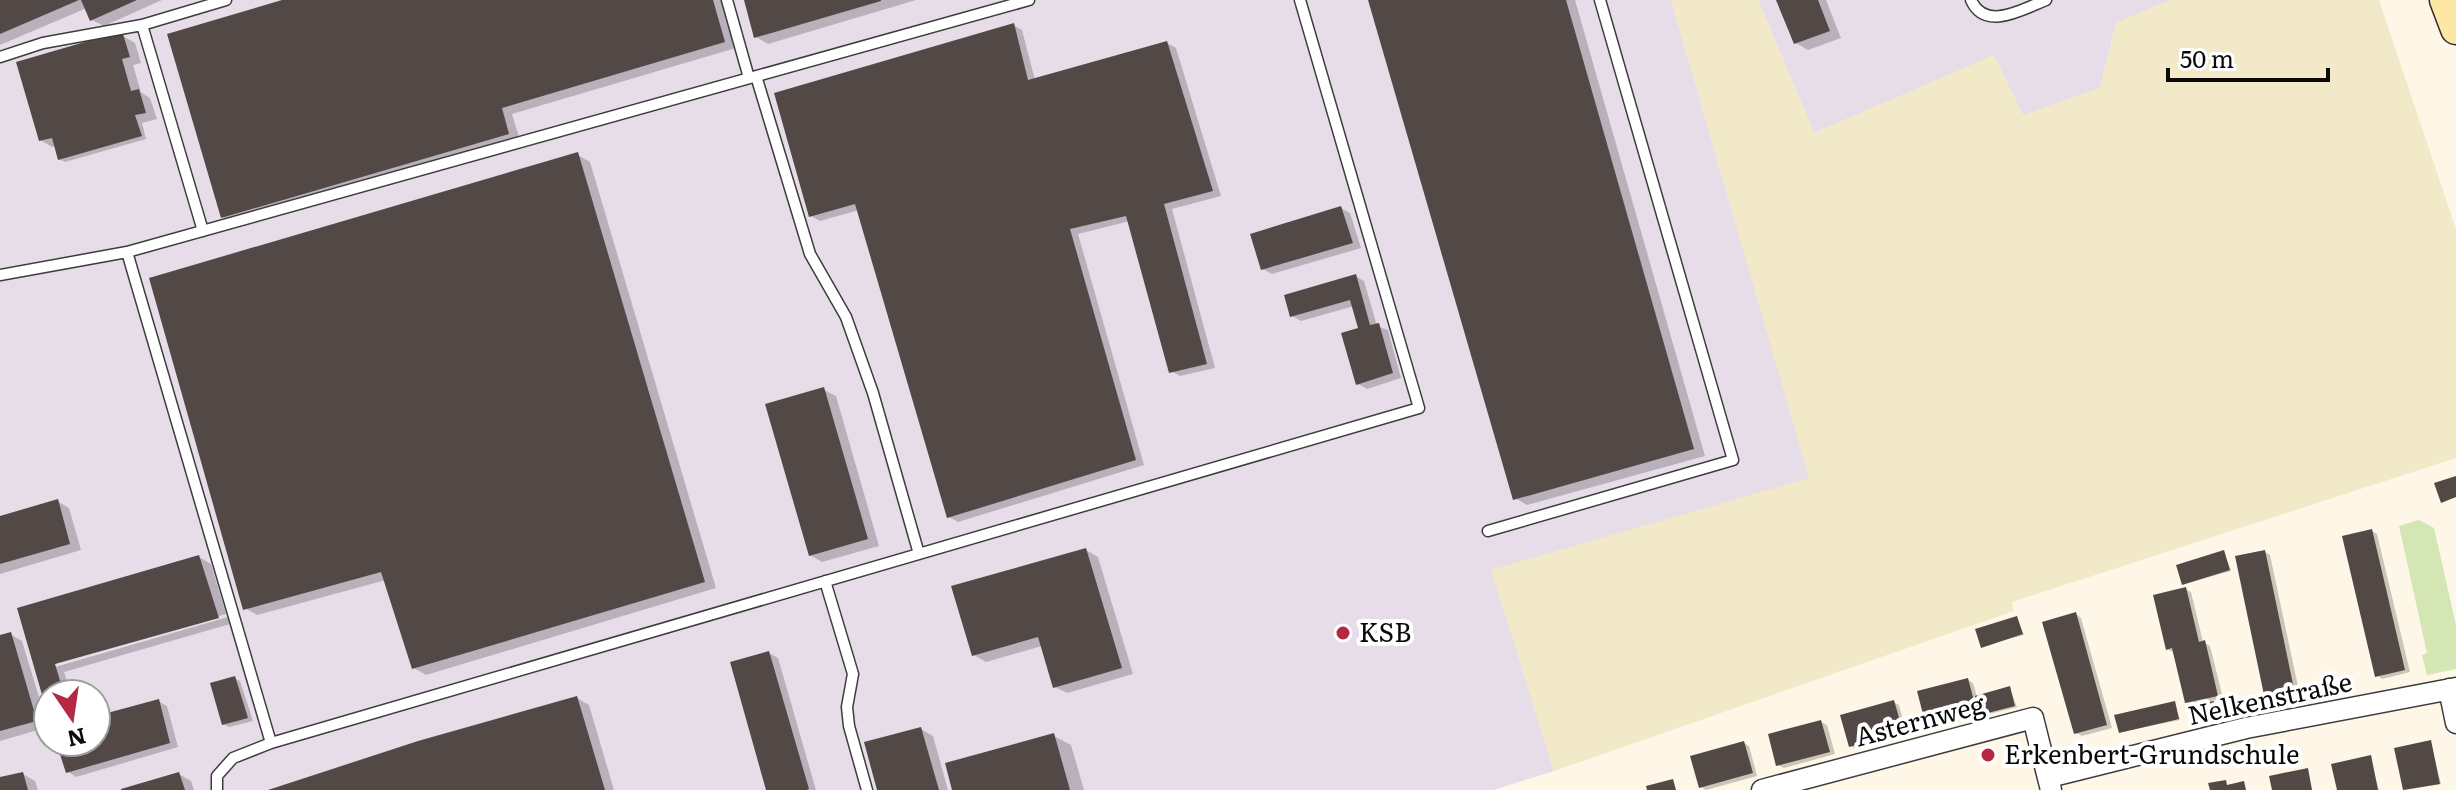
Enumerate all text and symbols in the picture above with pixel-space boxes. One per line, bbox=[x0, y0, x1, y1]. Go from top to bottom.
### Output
scale bar bbox=[2168, 32, 2328, 82]
text: 50 m bbox=[2180, 40, 2234, 75]
place label: KSB bbox=[1359, 611, 1411, 650]
marker: KSB bbox=[1334, 624, 1352, 642]
street label: Nelkenstraße bbox=[2184, 660, 2355, 733]
north arrow bbox=[32, 678, 112, 758]
street label: Asternweg bbox=[1850, 682, 1989, 755]
text: N bbox=[64, 721, 90, 757]
place label: Erkenbert-Grundschule bbox=[2004, 733, 2299, 772]
marker: Erkenbert-Grundschule bbox=[1979, 746, 1997, 764]

